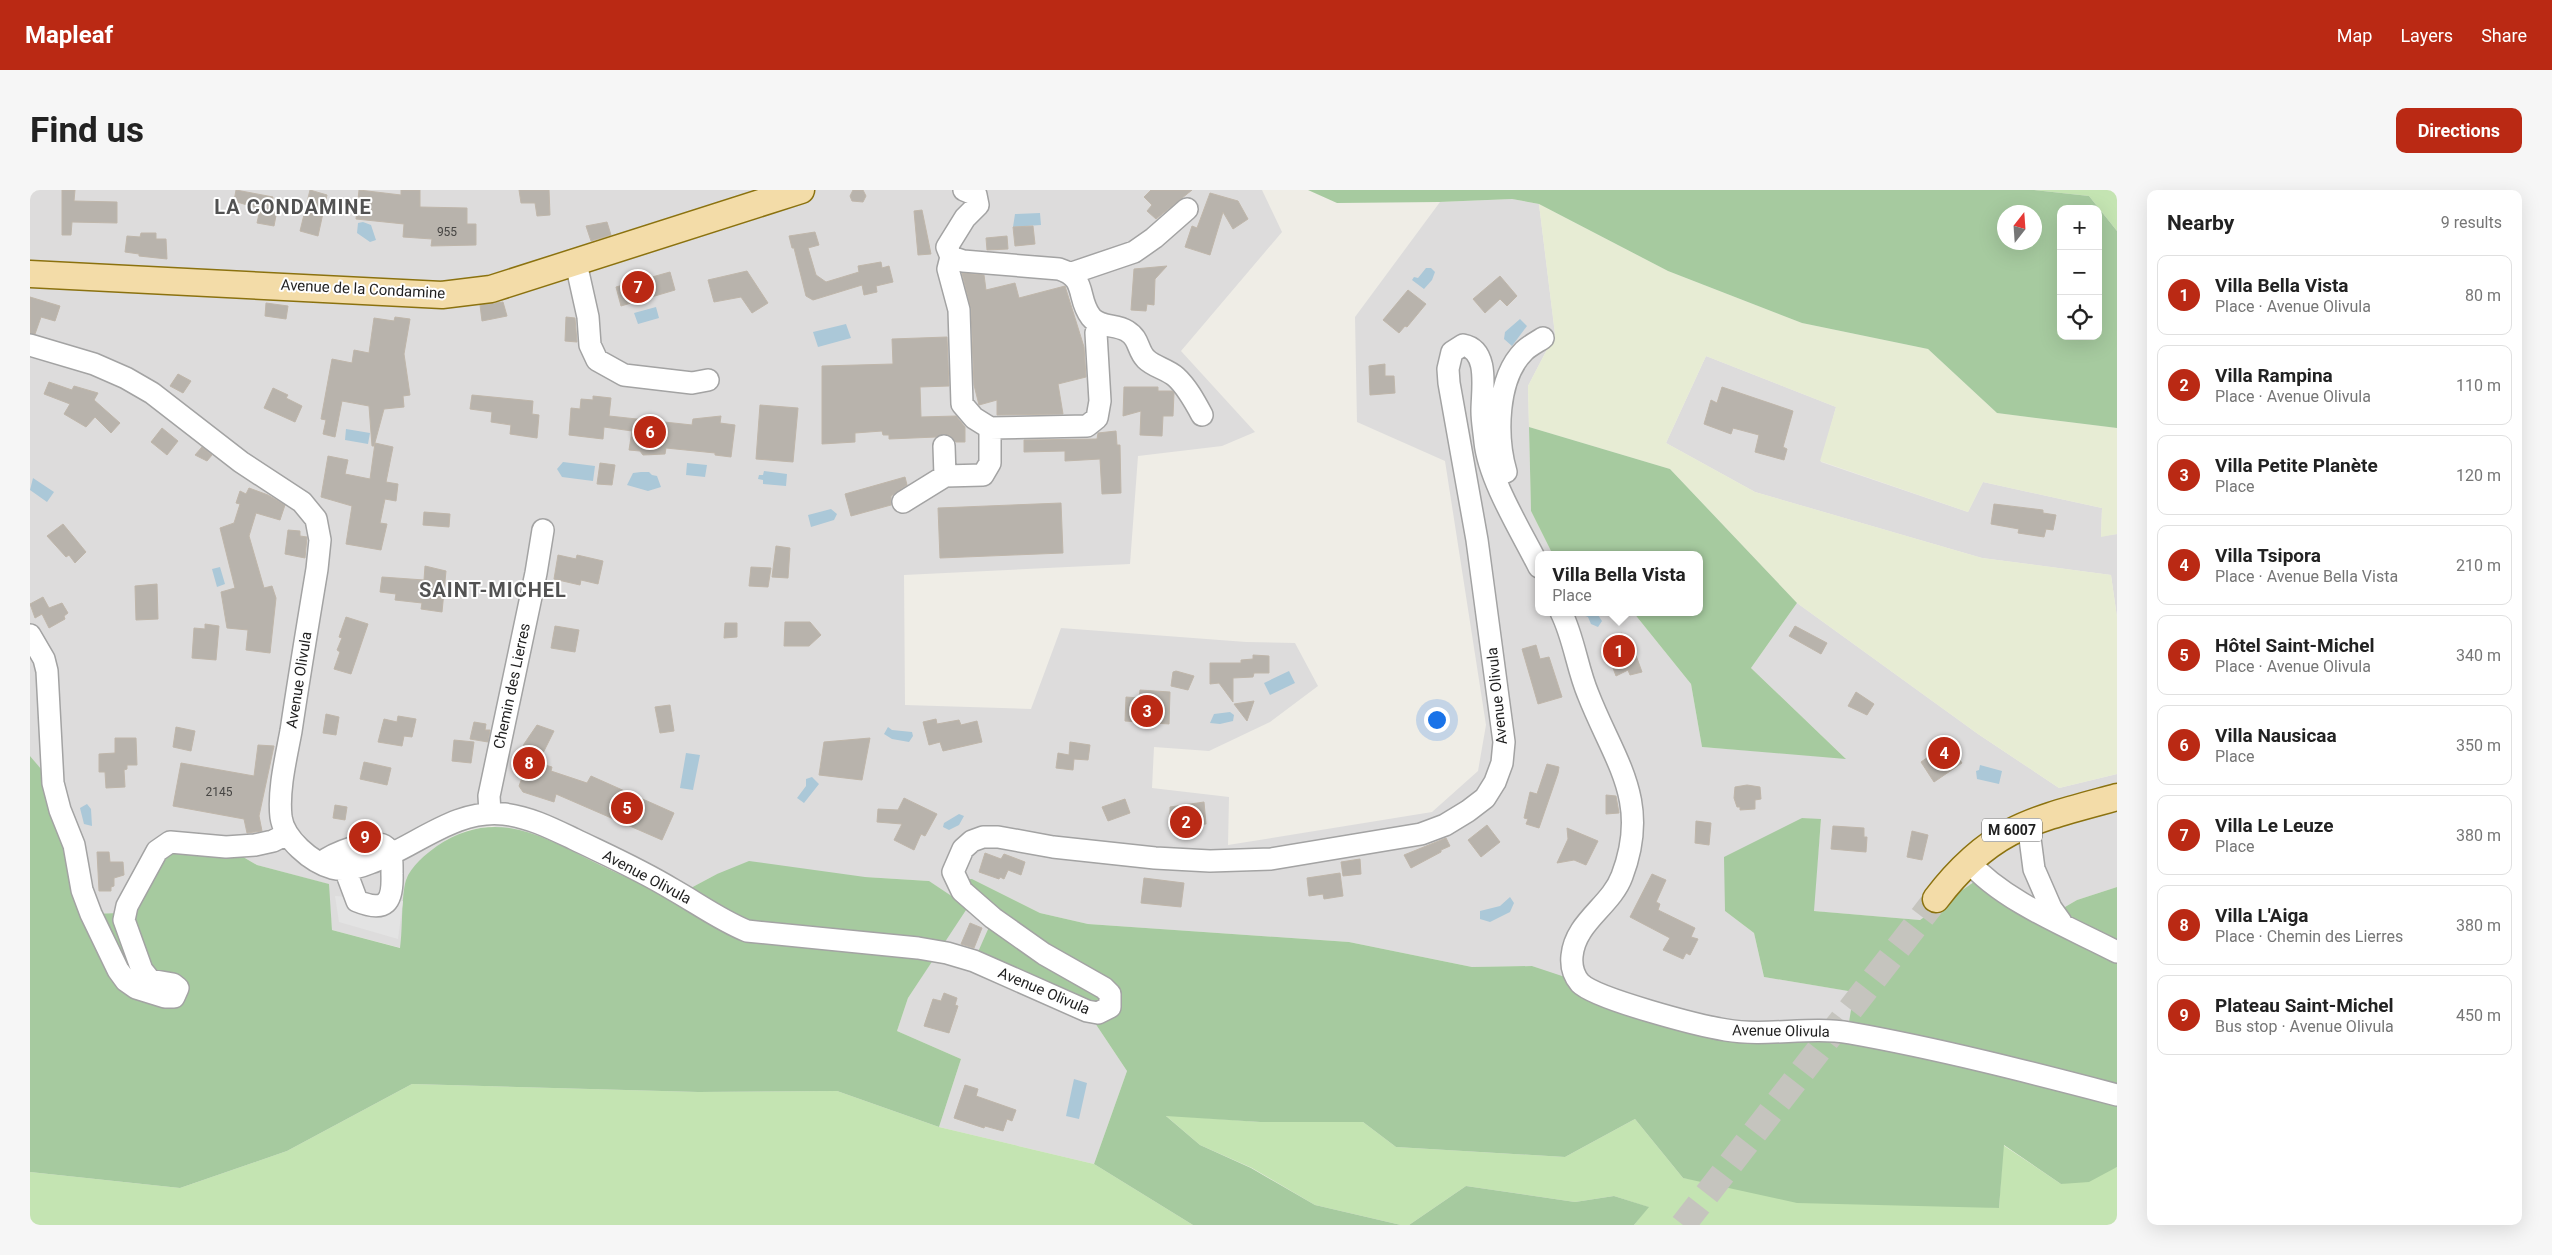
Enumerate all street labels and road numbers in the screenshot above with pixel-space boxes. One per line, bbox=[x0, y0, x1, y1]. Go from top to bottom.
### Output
street label: Avenue de la Condamine bbox=[280, 276, 446, 302]
street label: Chemin des Lierres bbox=[490, 621, 534, 751]
street label: Avenue Olivula bbox=[282, 630, 316, 730]
street label: Avenue Olivula bbox=[1483, 646, 1511, 746]
road number: M 6007 bbox=[1982, 818, 2042, 842]
street label: Avenue Olivula bbox=[600, 846, 694, 908]
street label: Avenue Olivula bbox=[996, 964, 1092, 1018]
street label: Avenue Olivula bbox=[1732, 1021, 1830, 1041]

